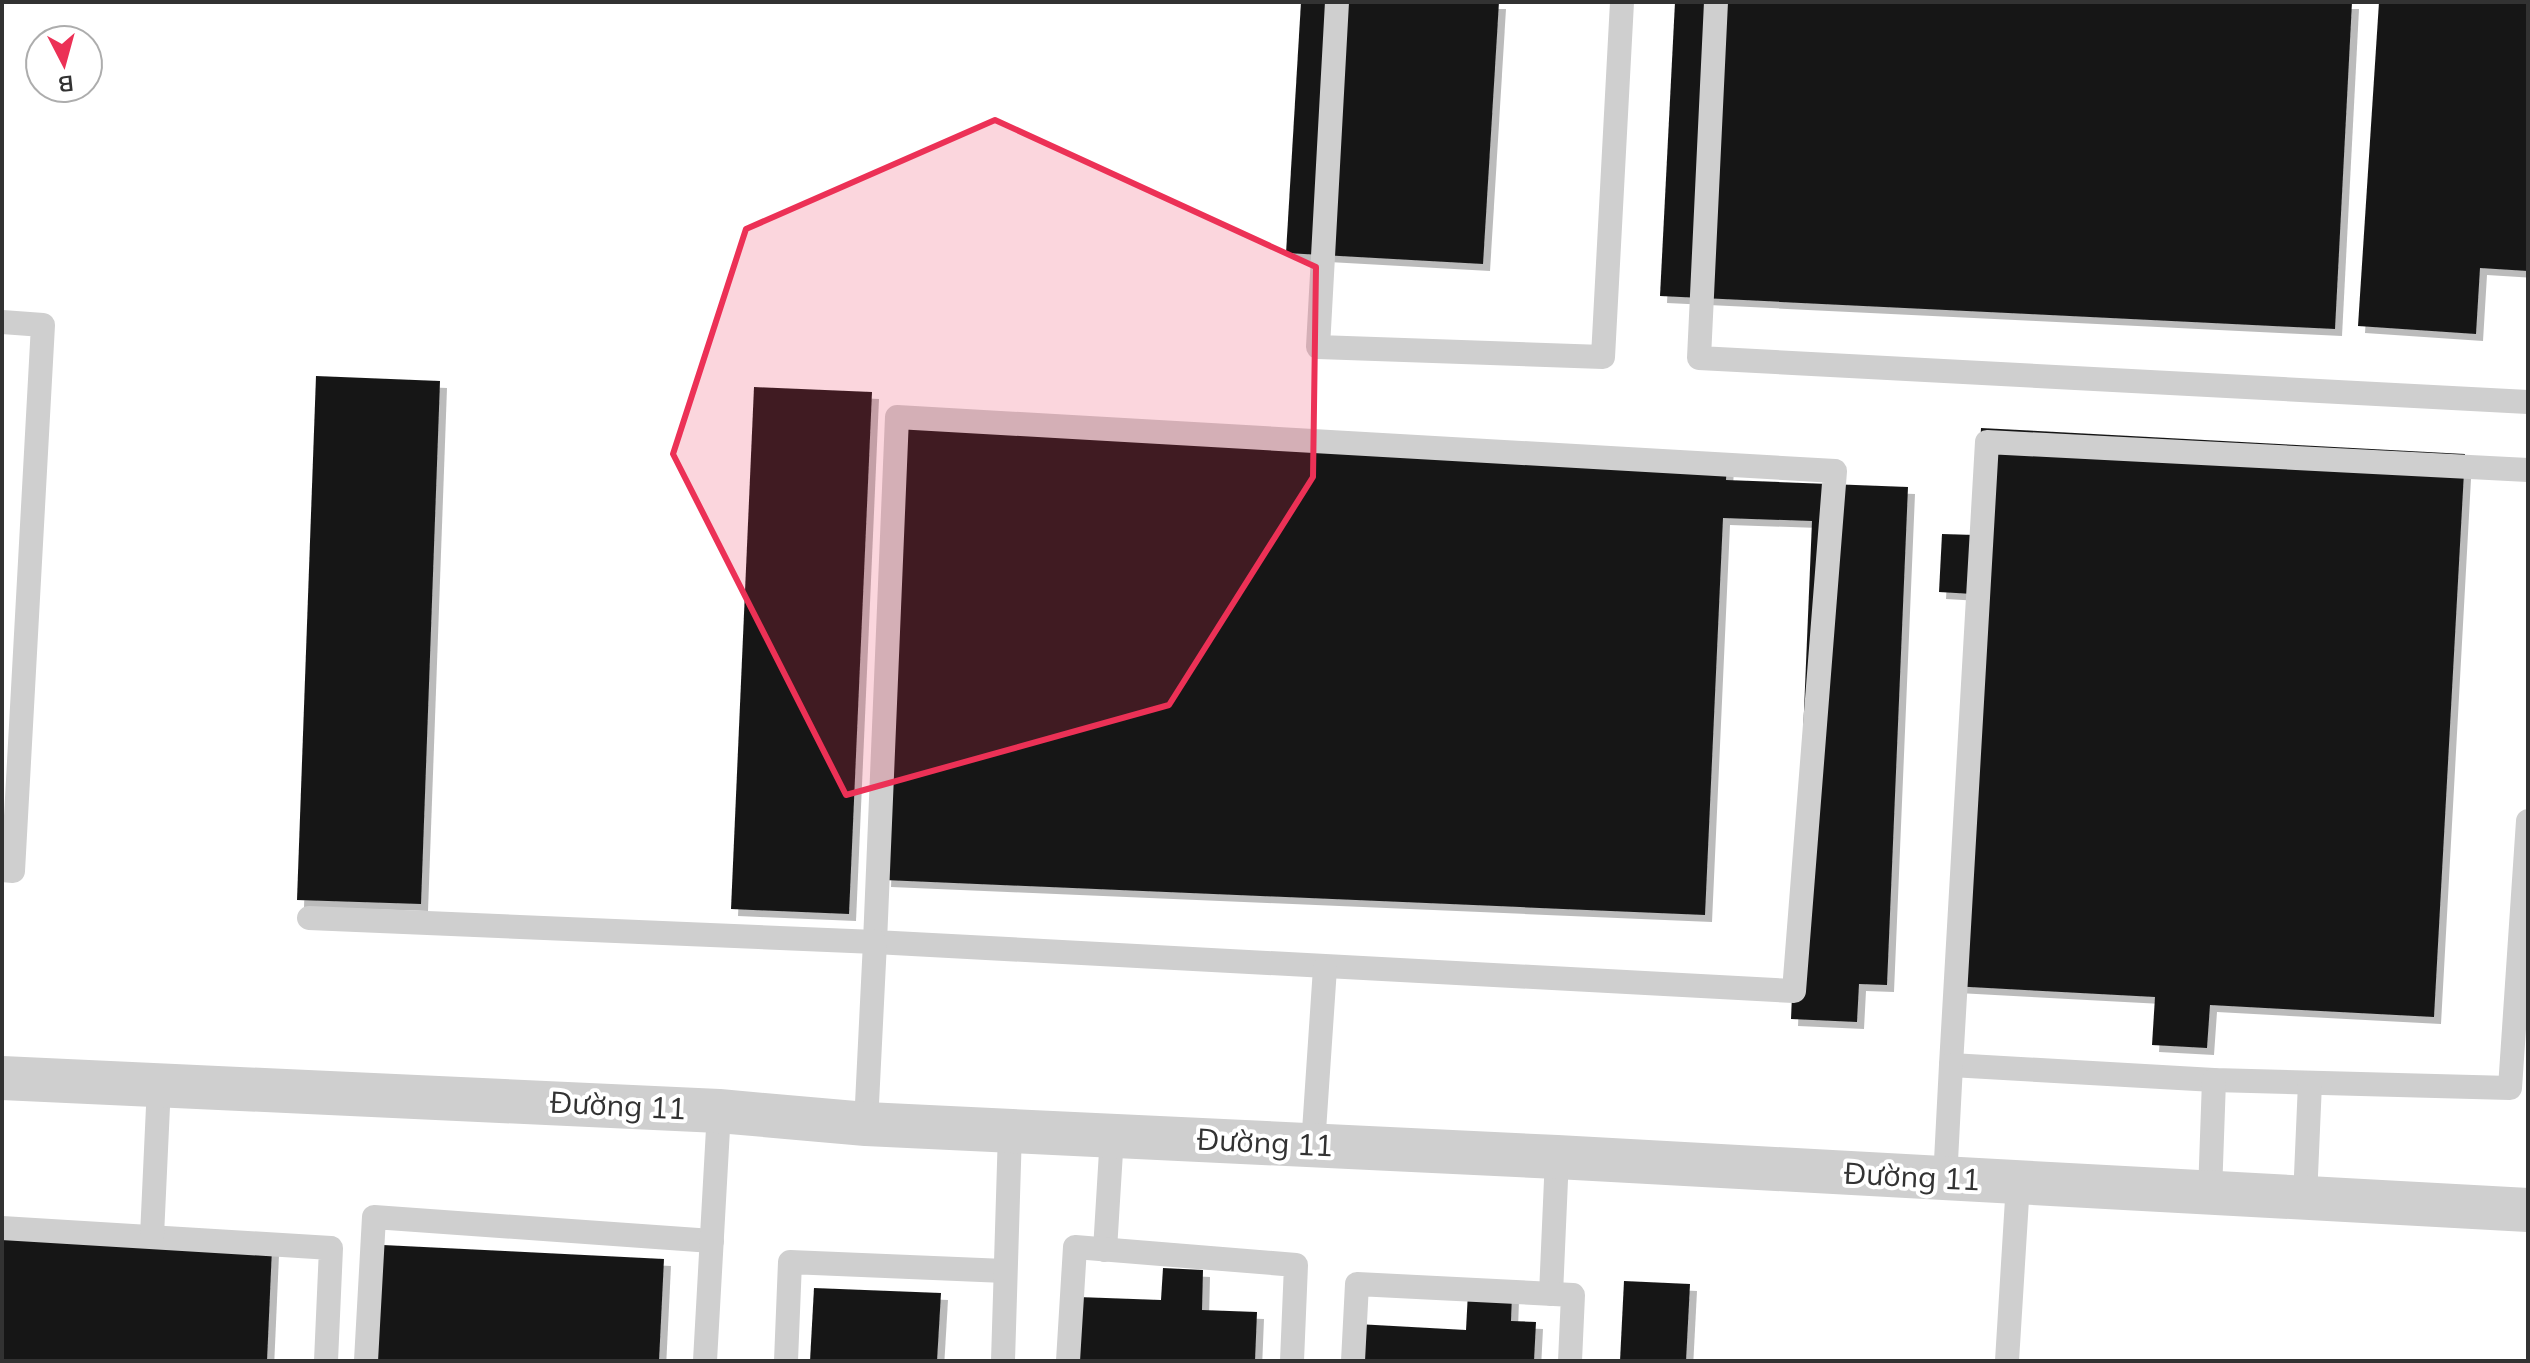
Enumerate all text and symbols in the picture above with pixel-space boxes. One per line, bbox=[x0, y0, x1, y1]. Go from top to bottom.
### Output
north arrow bbox=[24, 24, 104, 104]
text: B bbox=[57, 69, 75, 99]
street label: Đường 11 bbox=[549, 1082, 687, 1128]
street label: Đường 11 bbox=[1196, 1119, 1334, 1165]
street label: Đường 11 bbox=[1843, 1153, 1981, 1199]

